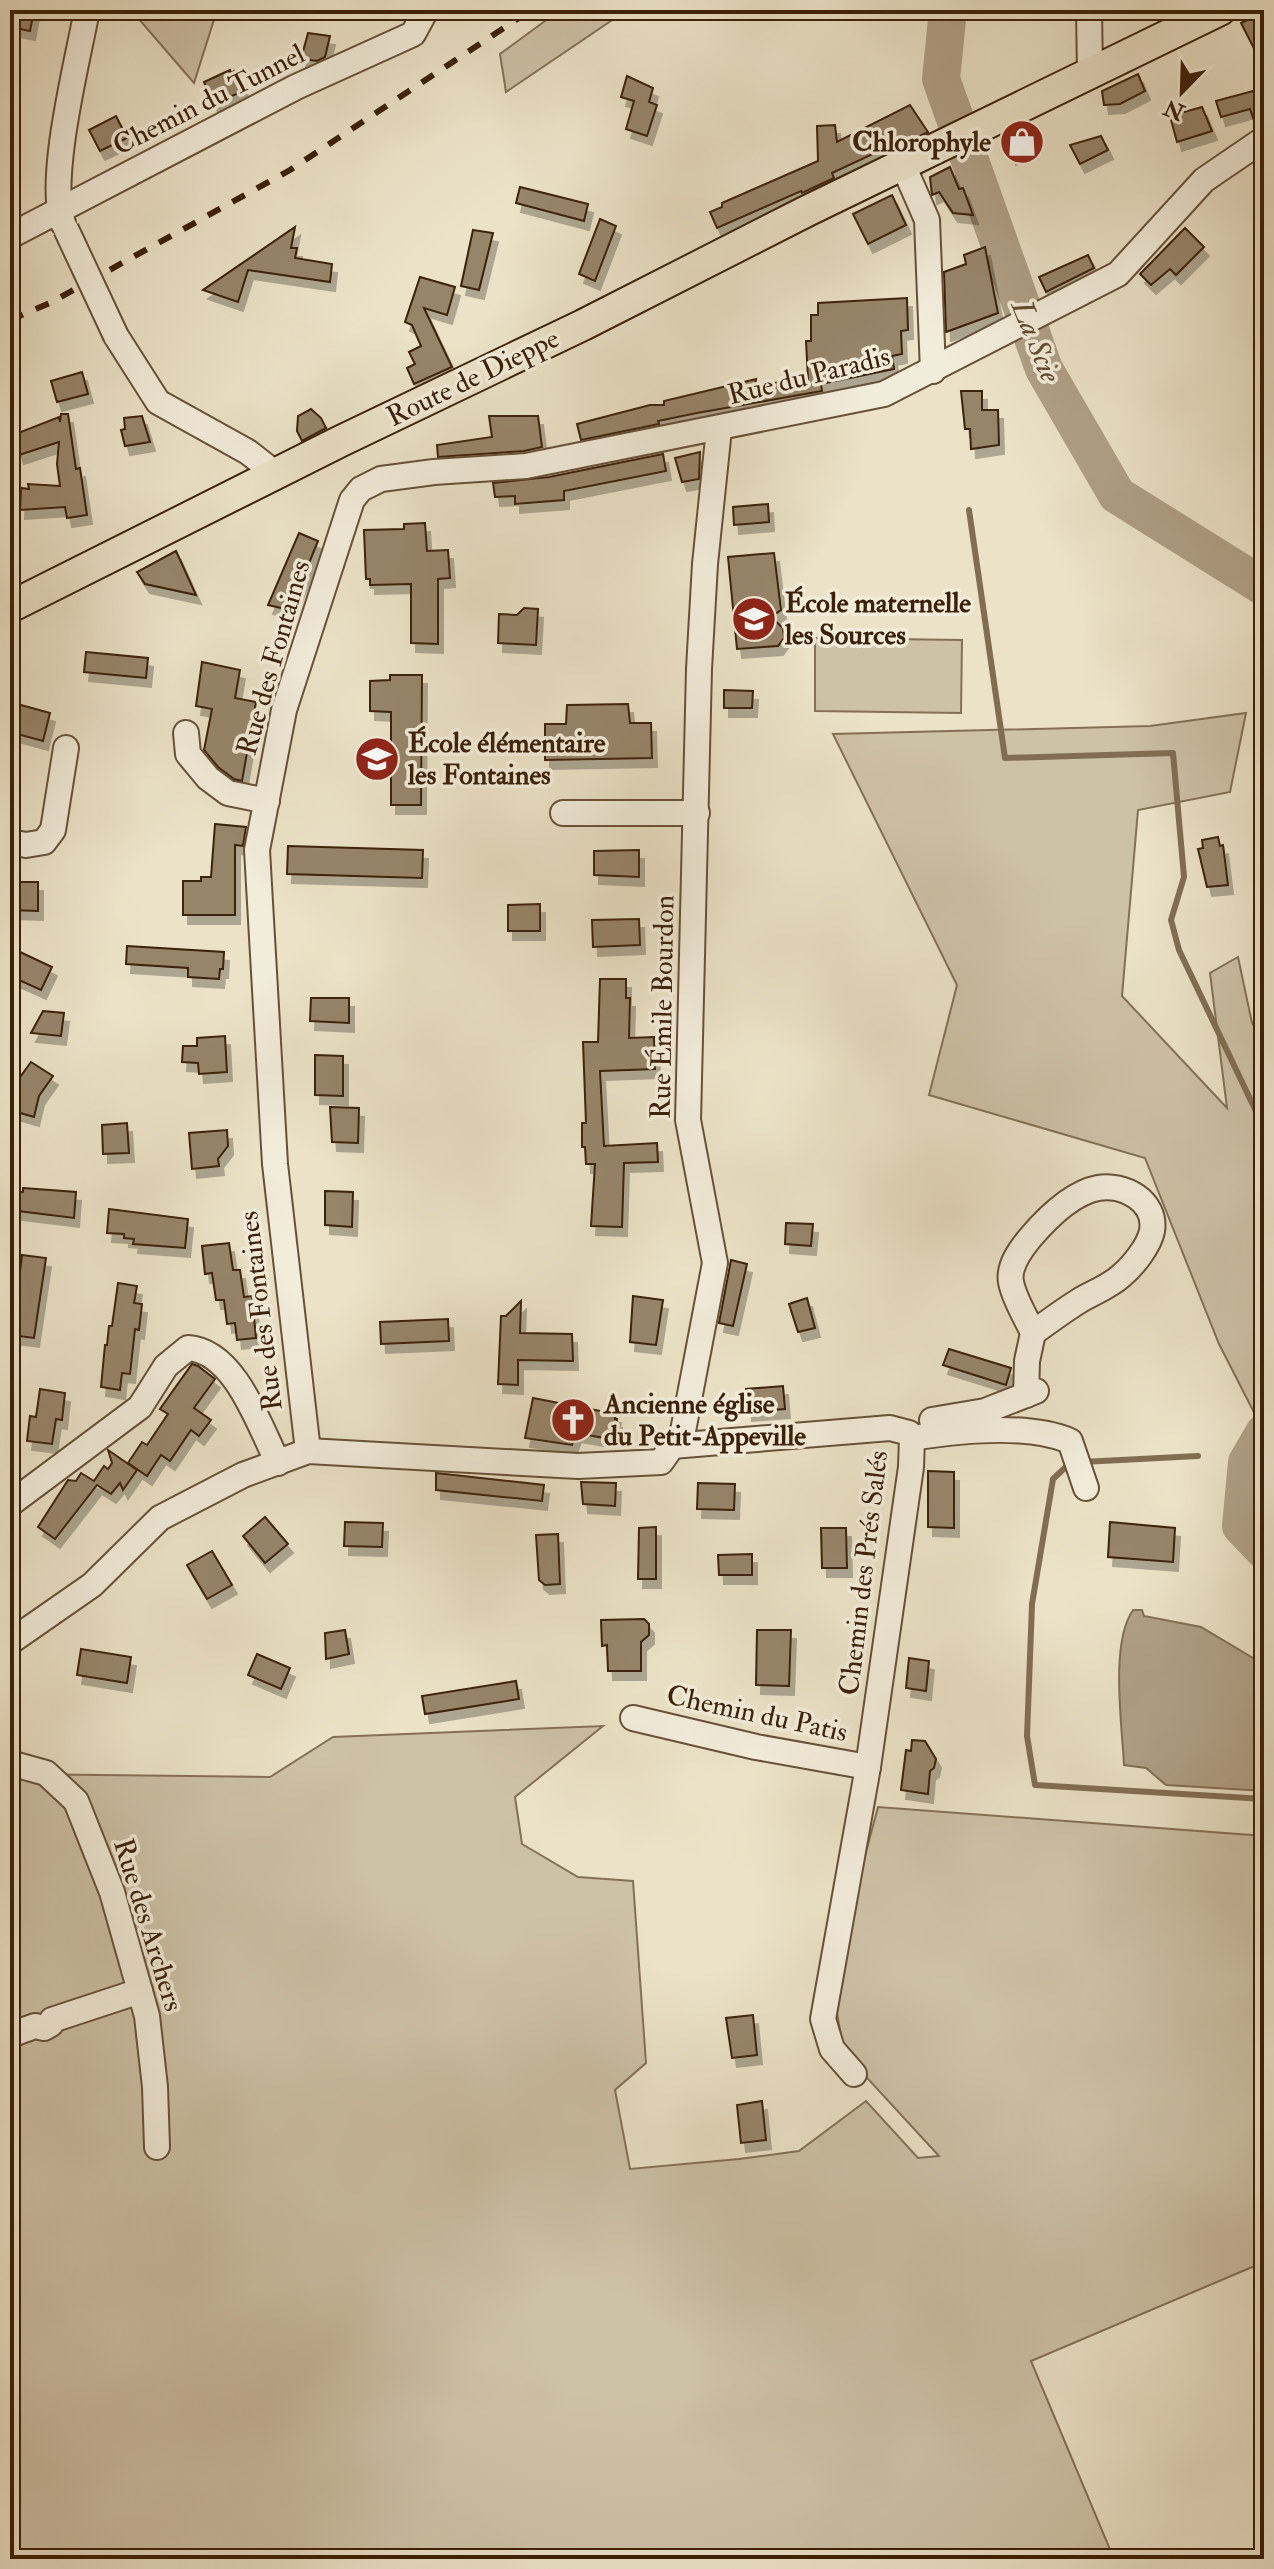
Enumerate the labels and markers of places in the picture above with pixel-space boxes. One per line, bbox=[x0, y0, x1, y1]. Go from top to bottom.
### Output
shop icon: Chlorophyle bbox=[998, 118, 1046, 166]
place label: Chlorophyle bbox=[852, 125, 991, 160]
place label: École maternelle les Sources bbox=[784, 585, 971, 653]
school or university icon: École maternelle les Sources bbox=[730, 595, 778, 643]
place label: École élémentaire les Fontaines bbox=[407, 725, 606, 793]
school or university icon: École élémentaire les Fontaines bbox=[353, 735, 401, 783]
place label: Ancienne église du Petit-Appeville bbox=[603, 1387, 806, 1454]
church icon: Ancienne église du Petit-Appeville bbox=[549, 1396, 597, 1444]

